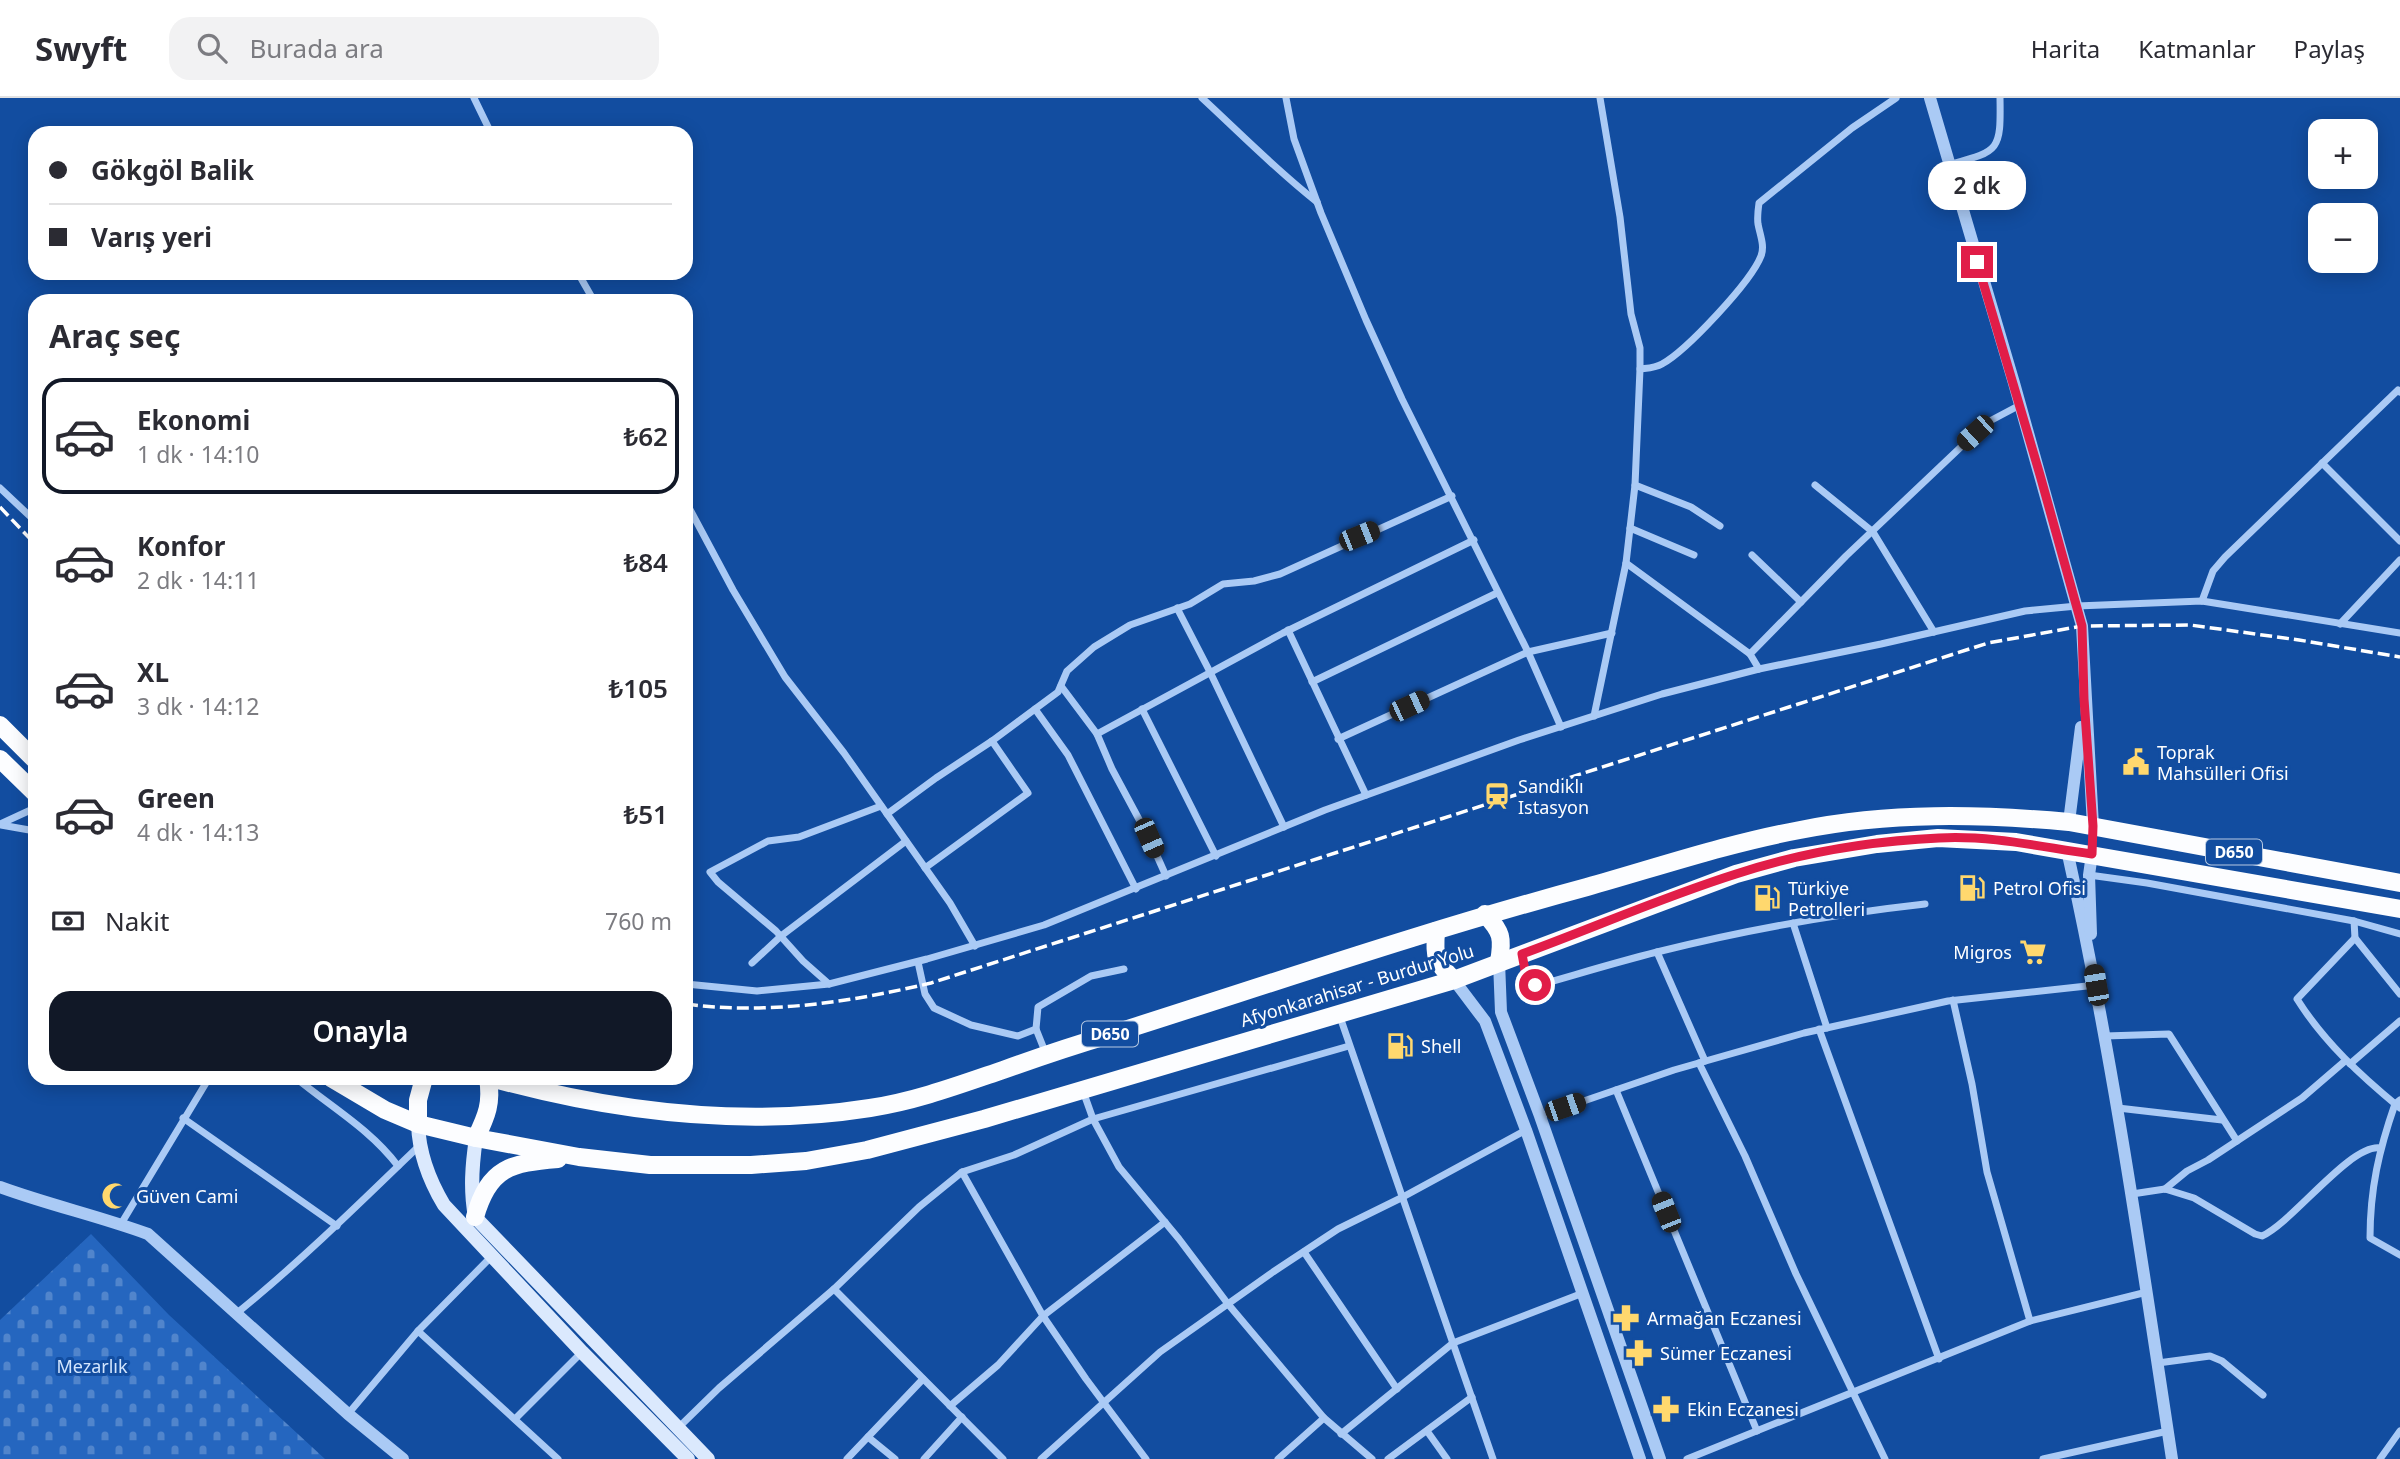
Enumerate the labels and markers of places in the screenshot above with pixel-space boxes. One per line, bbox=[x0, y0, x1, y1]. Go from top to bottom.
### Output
place label: Toprak Mahsülleri Ofisi bbox=[2157, 740, 2289, 785]
public building icon: Toprak Mahsülleri Ofisi bbox=[2121, 747, 2151, 777]
place label: Sandıklı Istasyon bbox=[1518, 774, 1589, 819]
station icon: Sandıklı Istasyon bbox=[1482, 781, 1512, 811]
fuel station icon: Petrol Ofisi bbox=[1957, 873, 1987, 903]
place label: Türkiye Petrolleri bbox=[1788, 876, 1865, 921]
place label: Petrol Ofisi bbox=[1993, 876, 2086, 900]
fuel station icon: Türkiye Petrolleri bbox=[1752, 883, 1782, 913]
supermarket icon: Migros bbox=[2018, 937, 2048, 967]
place label: Migros bbox=[1953, 940, 2012, 964]
fuel station icon: Shell bbox=[1385, 1031, 1415, 1061]
place label: Shell bbox=[1421, 1034, 1461, 1058]
mosque icon: Güven Cami bbox=[100, 1181, 130, 1211]
place label: Güven Cami bbox=[136, 1184, 238, 1208]
pharmacy icon: Armağan Eczanesi bbox=[1611, 1303, 1641, 1333]
place label: Armağan Eczanesi bbox=[1647, 1306, 1802, 1330]
pharmacy icon: Sümer Eczanesi bbox=[1624, 1338, 1654, 1368]
place label: Sümer Eczanesi bbox=[1660, 1341, 1792, 1365]
pharmacy icon: Ekin Eczanesi bbox=[1651, 1394, 1681, 1424]
place label: Ekin Eczanesi bbox=[1687, 1397, 1799, 1421]

